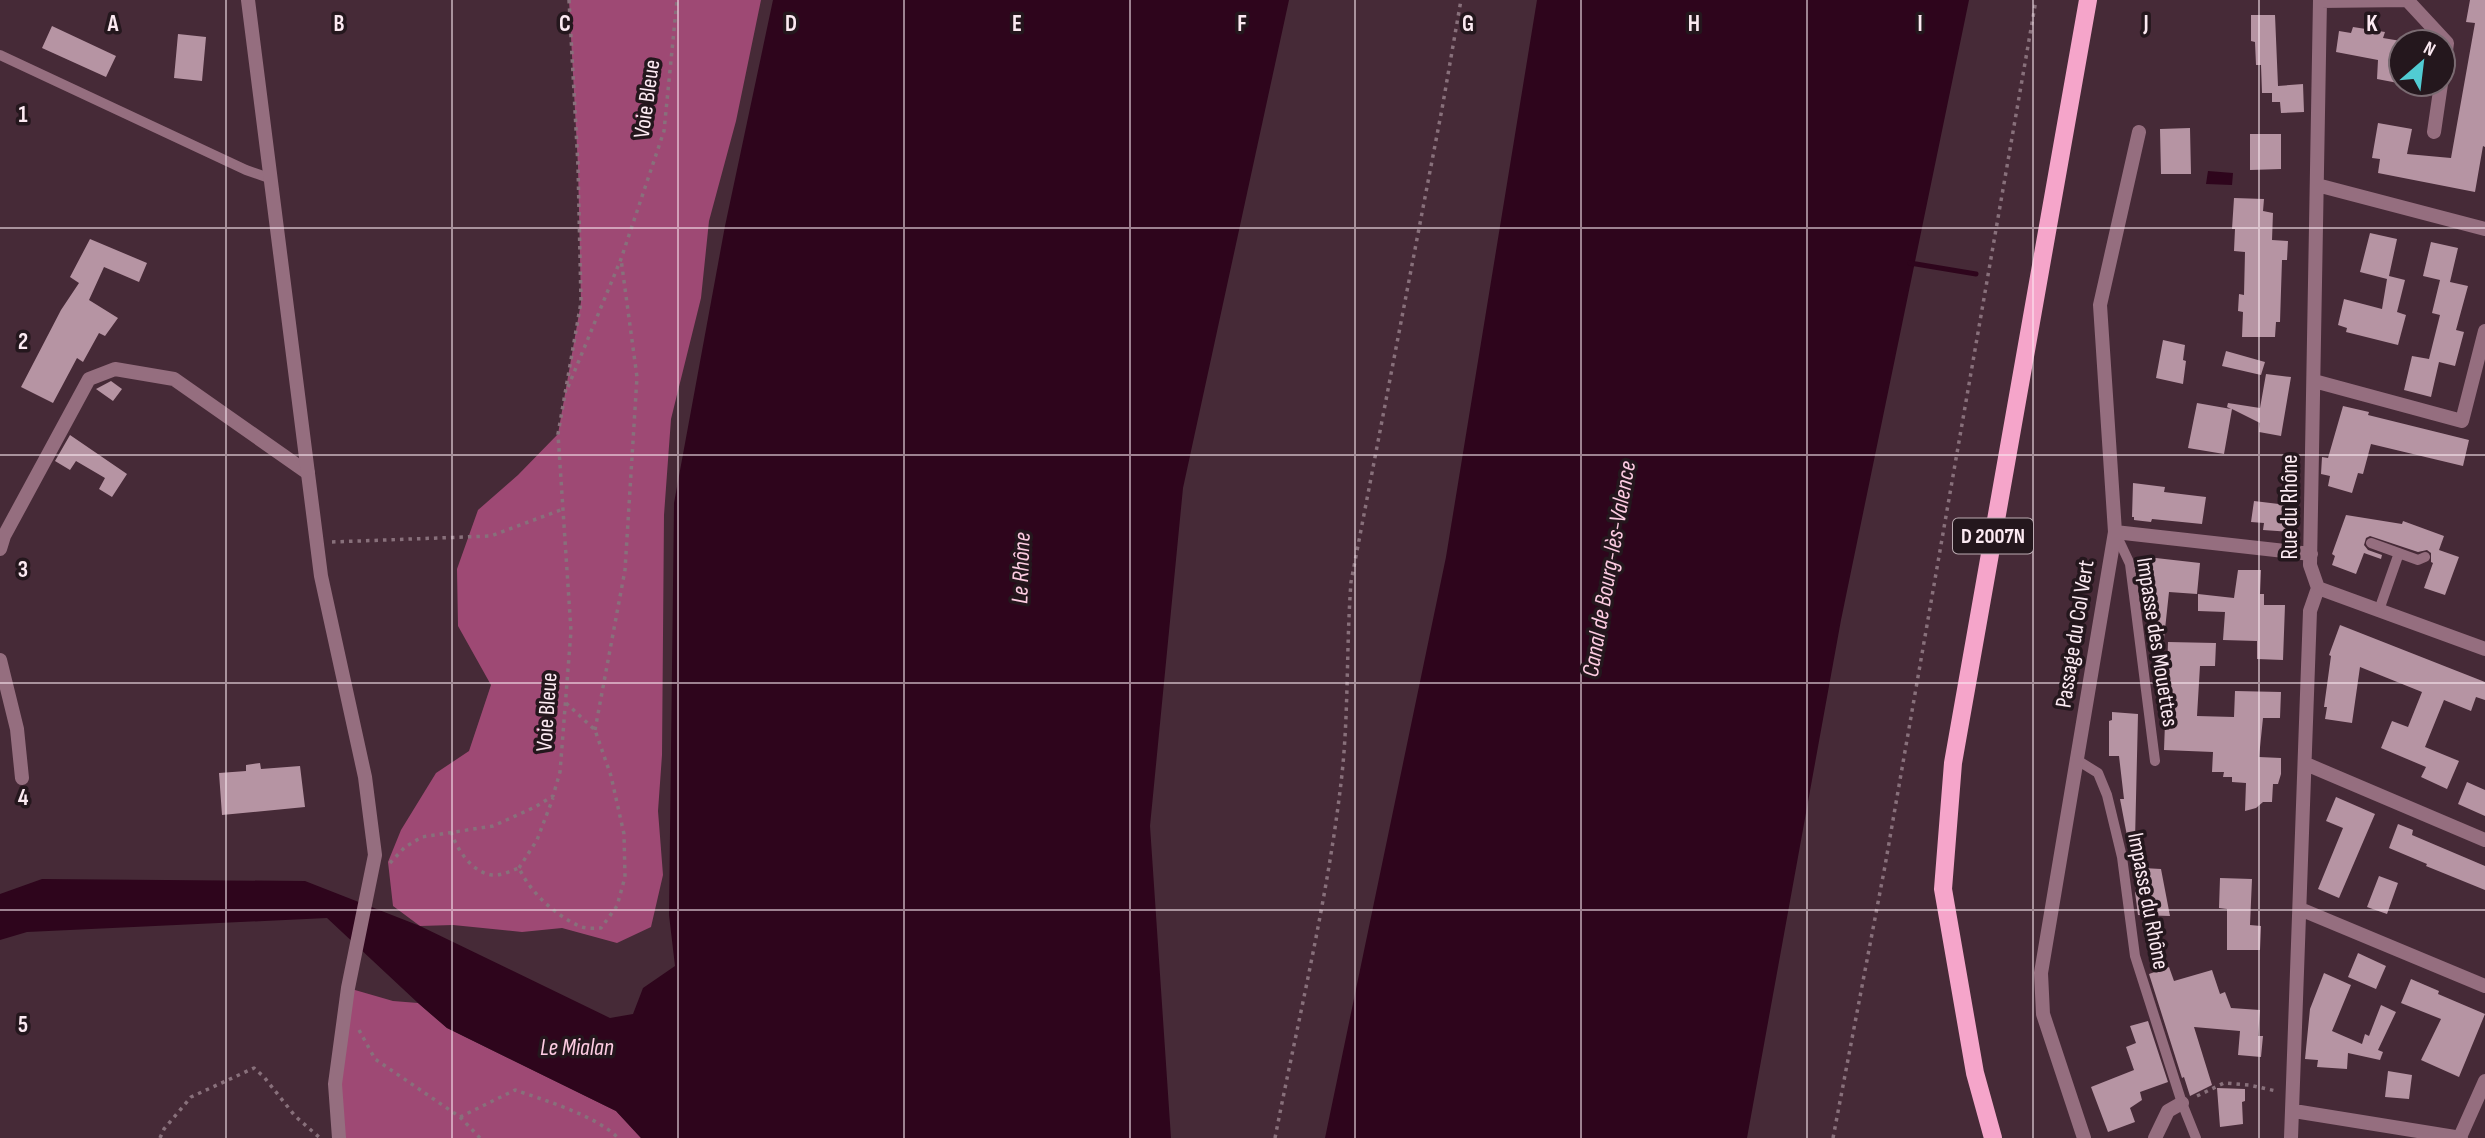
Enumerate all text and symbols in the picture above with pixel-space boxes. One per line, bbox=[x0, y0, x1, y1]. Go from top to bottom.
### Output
text: A bbox=[107, 10, 120, 38]
text: B bbox=[334, 10, 345, 38]
text: C bbox=[559, 10, 571, 38]
text: D bbox=[785, 10, 797, 38]
text: E bbox=[1012, 10, 1022, 38]
text: F bbox=[1237, 10, 1247, 38]
text: G bbox=[1462, 10, 1474, 38]
text: H bbox=[1688, 10, 1700, 38]
text: I bbox=[1917, 10, 1923, 38]
text: J bbox=[2142, 10, 2149, 38]
text: K bbox=[2366, 10, 2378, 38]
north arrow bbox=[2387, 28, 2457, 98]
text: N bbox=[2419, 37, 2439, 62]
street label: Voie Bleue bbox=[628, 58, 666, 140]
text: 1 bbox=[18, 101, 28, 129]
text: 2 bbox=[18, 328, 28, 356]
street label: Rue du Rhône bbox=[2276, 454, 2304, 560]
water label: Canal de Bourg-lès-Valence bbox=[1576, 459, 1642, 679]
road number: D 2007N bbox=[1953, 518, 2033, 554]
water label: Le Rhône bbox=[1005, 532, 1037, 604]
street label: Impasse des Mouettes bbox=[2130, 555, 2184, 729]
text: 3 bbox=[18, 556, 28, 584]
street label: Passage du Col Vert bbox=[2049, 558, 2101, 710]
street label: Voie Bleue bbox=[530, 672, 564, 752]
text: 4 bbox=[18, 784, 29, 812]
street label: Impasse du Rhône bbox=[2121, 830, 2175, 972]
text: 5 bbox=[18, 1011, 28, 1039]
water label: Le Mialan bbox=[540, 1033, 614, 1062]

